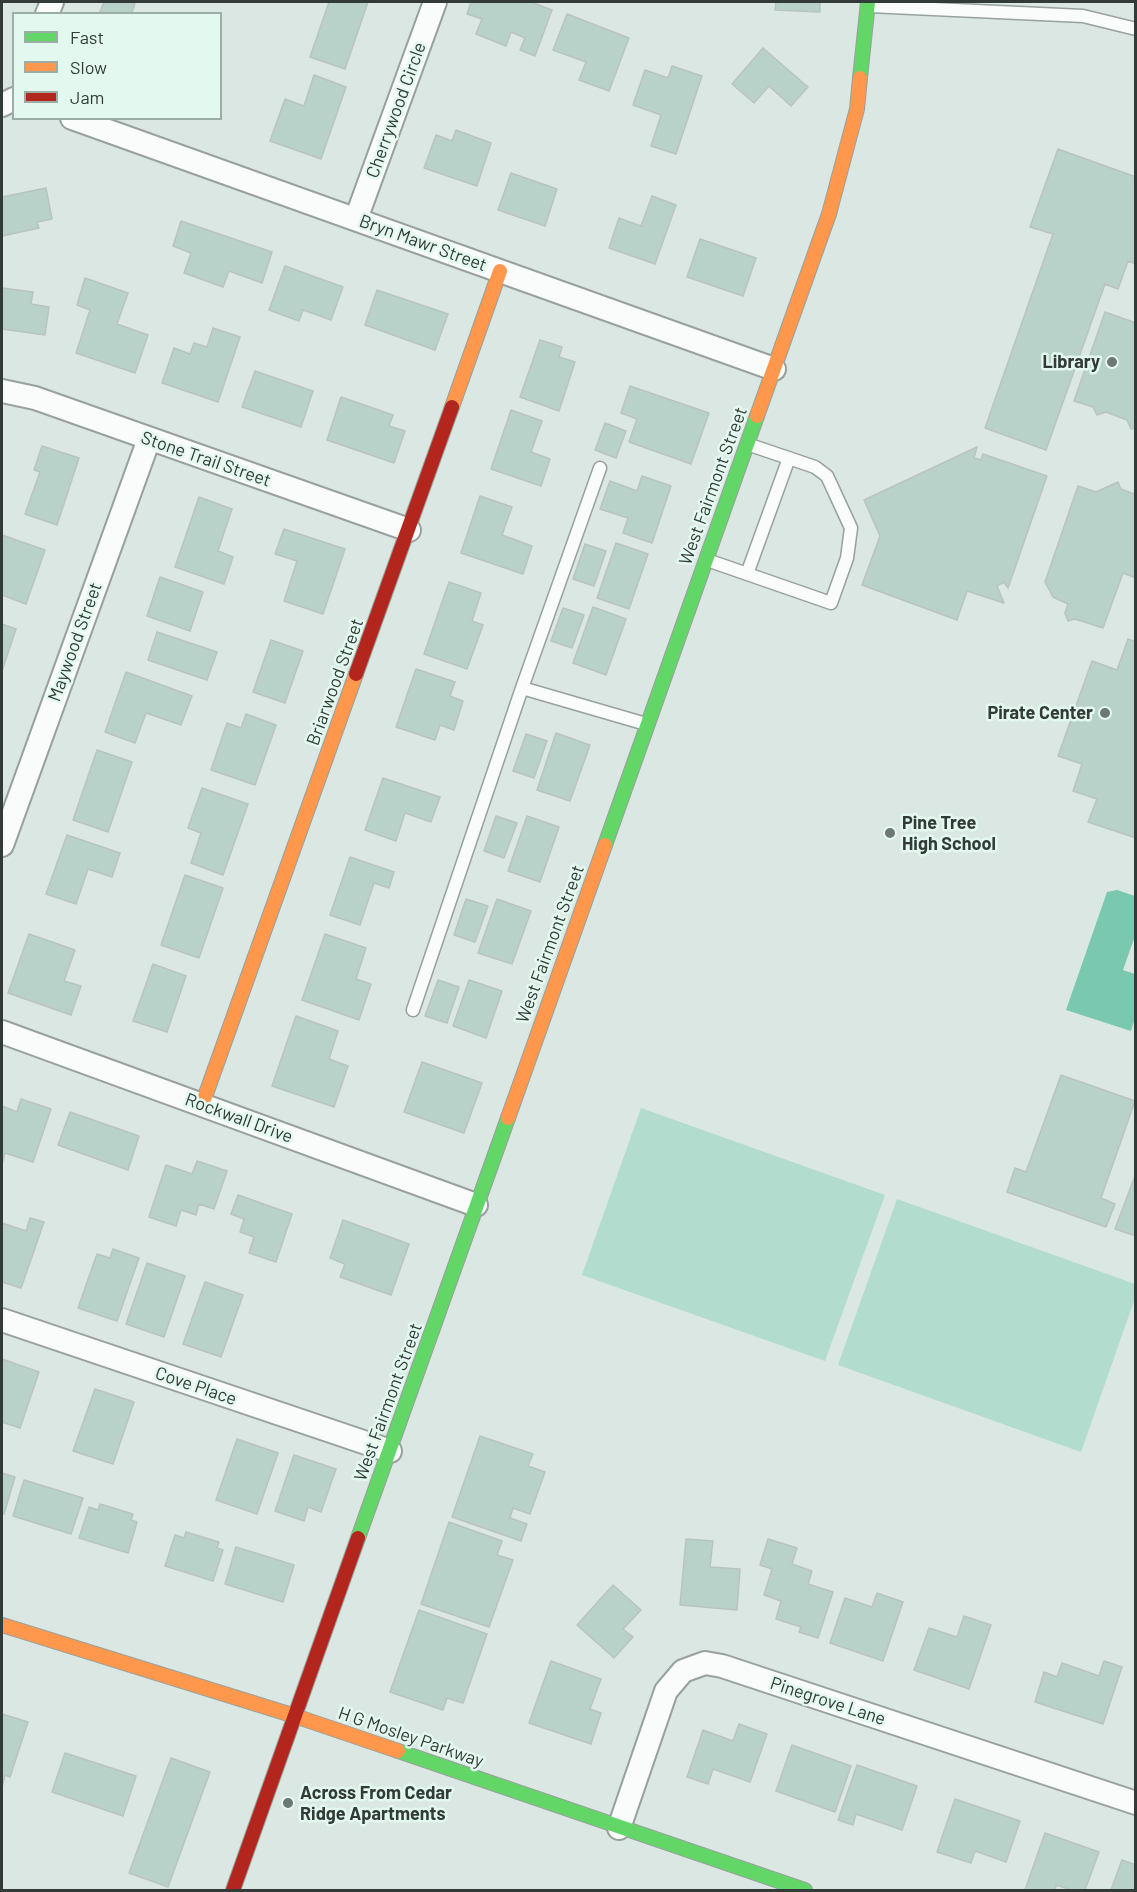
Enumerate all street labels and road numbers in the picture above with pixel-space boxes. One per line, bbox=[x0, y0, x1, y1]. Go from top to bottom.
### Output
street label: Cherrywood Circle bbox=[361, 39, 431, 181]
street label: Bryn Mawr Street bbox=[356, 210, 490, 276]
street label: West Fairmont Street bbox=[674, 404, 752, 568]
street label: Stone Trail Street bbox=[138, 427, 274, 491]
street label: Maywood Street bbox=[43, 580, 107, 704]
street label: Briarwood Street bbox=[302, 616, 368, 748]
street label: West Fairmont Street bbox=[511, 862, 589, 1026]
street label: Rockwall Drive bbox=[182, 1089, 296, 1147]
street label: West Fairmont Street bbox=[349, 1320, 427, 1484]
street label: Cove Place bbox=[152, 1362, 240, 1410]
street label: Pinegrove Lane bbox=[768, 1672, 888, 1730]
street label: H G Mosley Parkway bbox=[335, 1702, 487, 1772]

